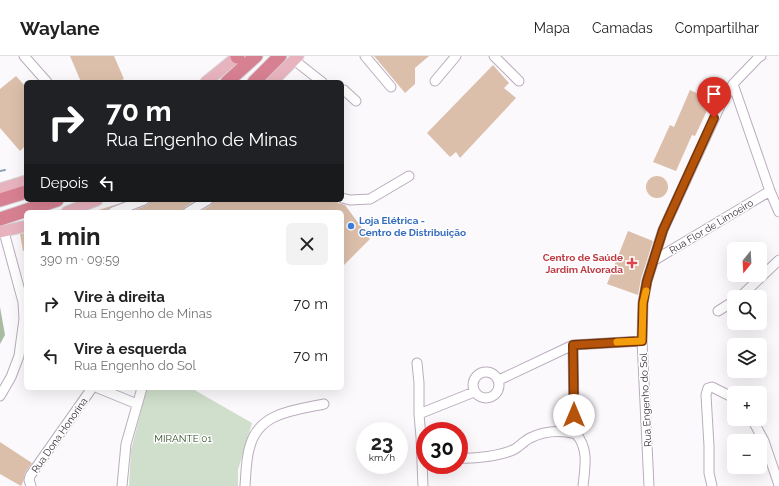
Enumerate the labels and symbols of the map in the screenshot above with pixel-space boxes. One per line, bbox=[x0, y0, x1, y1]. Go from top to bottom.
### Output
pin bbox=[697, 77, 731, 118]
street label: Rua Flor de Limoeiro bbox=[667, 197, 755, 256]
place label: Loja Elétrica - Centro de Distribuição bbox=[359, 215, 466, 238]
marker: Loja Elétrica - Centro de Distribuição bbox=[346, 221, 356, 231]
north arrow bbox=[727, 242, 767, 282]
place label: Centro de Saúde Jardim Alvorada bbox=[543, 252, 623, 275]
marker: Centro de Saúde Jardim Alvorada bbox=[626, 257, 638, 269]
street label: Rua Engenho do Sol bbox=[638, 353, 653, 447]
position arrow bbox=[553, 394, 595, 436]
street label: Rua Dona Honorina bbox=[29, 396, 90, 475]
speed limit sign: 30 bbox=[416, 422, 468, 474]
park label: MIRANTE 01 bbox=[154, 433, 212, 444]

